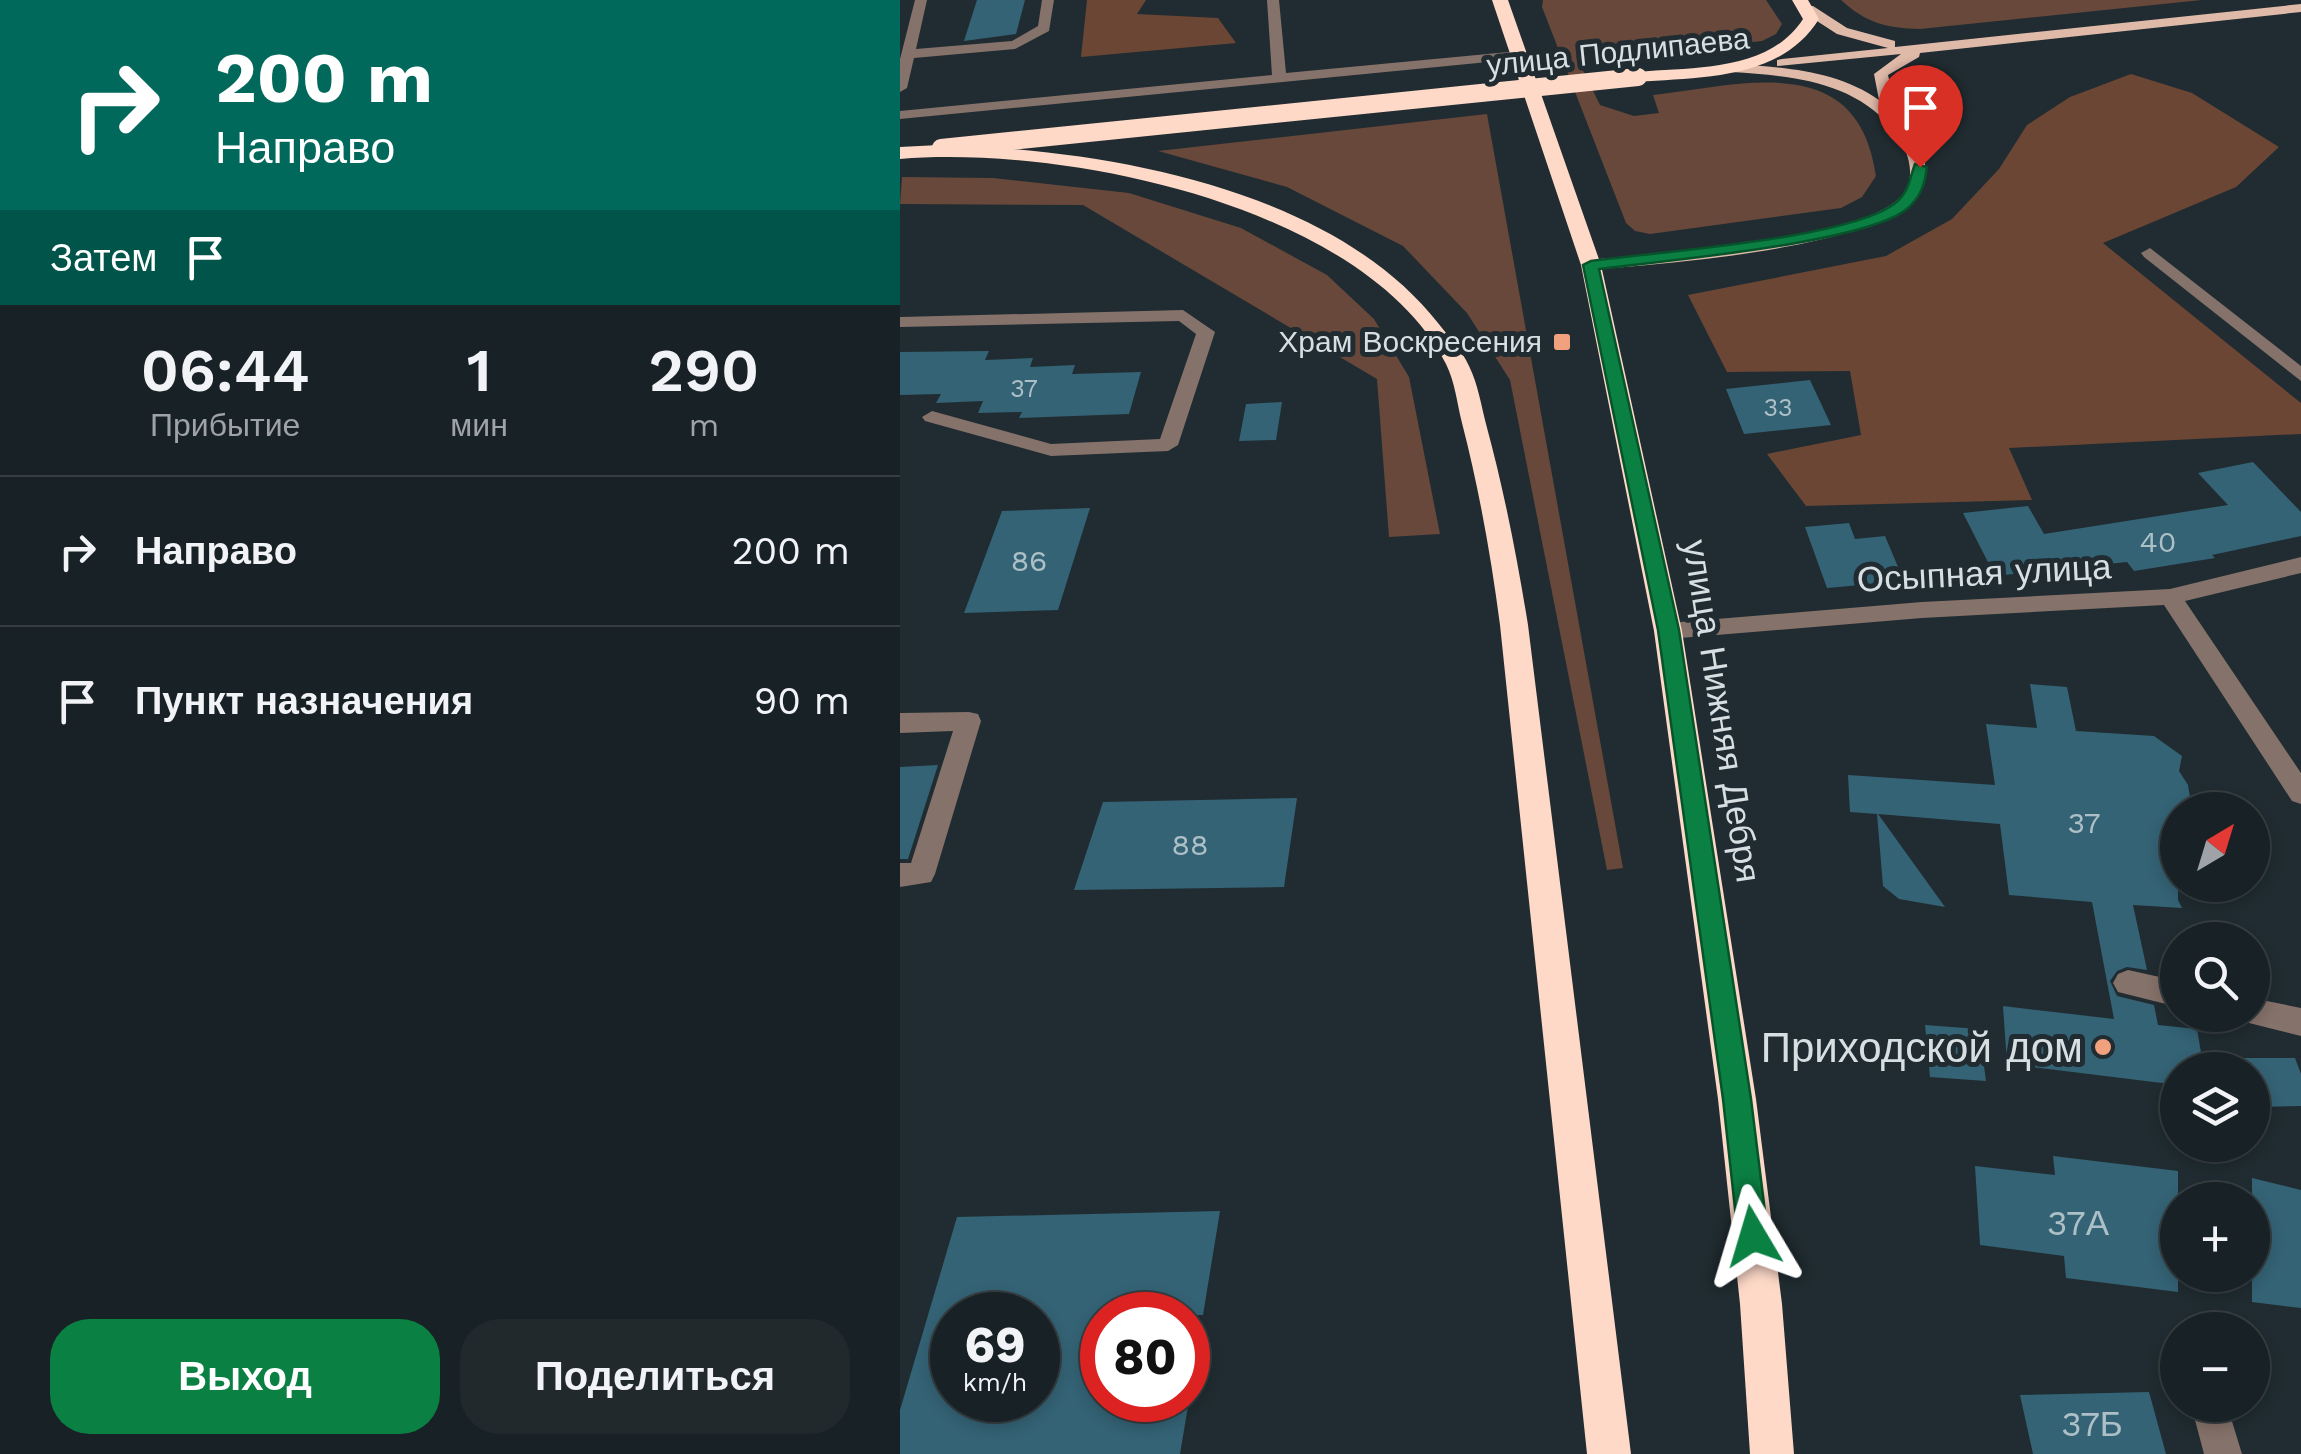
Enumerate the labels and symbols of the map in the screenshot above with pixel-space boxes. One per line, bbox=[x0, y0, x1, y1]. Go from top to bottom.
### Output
street label: улица Подлипаева bbox=[1485, 20, 1751, 83]
pin bbox=[1878, 65, 1963, 168]
place label: Храм Воскресения bbox=[1278, 324, 1542, 359]
marker: Храм Воскресения bbox=[1551, 331, 1573, 353]
house number: 37 bbox=[1010, 374, 1038, 403]
house number: 33 bbox=[1763, 393, 1793, 422]
house number: 40 bbox=[2140, 524, 2177, 559]
street label: улица Нижняя Дебря bbox=[1674, 537, 1770, 885]
house number: 86 bbox=[1011, 543, 1047, 578]
street label: Осыпная улица bbox=[1856, 545, 2113, 601]
north arrow bbox=[2160, 792, 2270, 902]
house number: 37 bbox=[2067, 805, 2101, 840]
house number: 88 bbox=[1172, 827, 1208, 862]
place label: Приходской дом bbox=[1761, 1023, 2083, 1072]
marker: Приходской дом bbox=[2092, 1036, 2114, 1058]
position arrow bbox=[1701, 1184, 1805, 1288]
house number: 37А bbox=[2047, 1202, 2110, 1244]
speed limit sign: 80 bbox=[1080, 1292, 1210, 1422]
house number: 37Б bbox=[2061, 1403, 2123, 1445]

